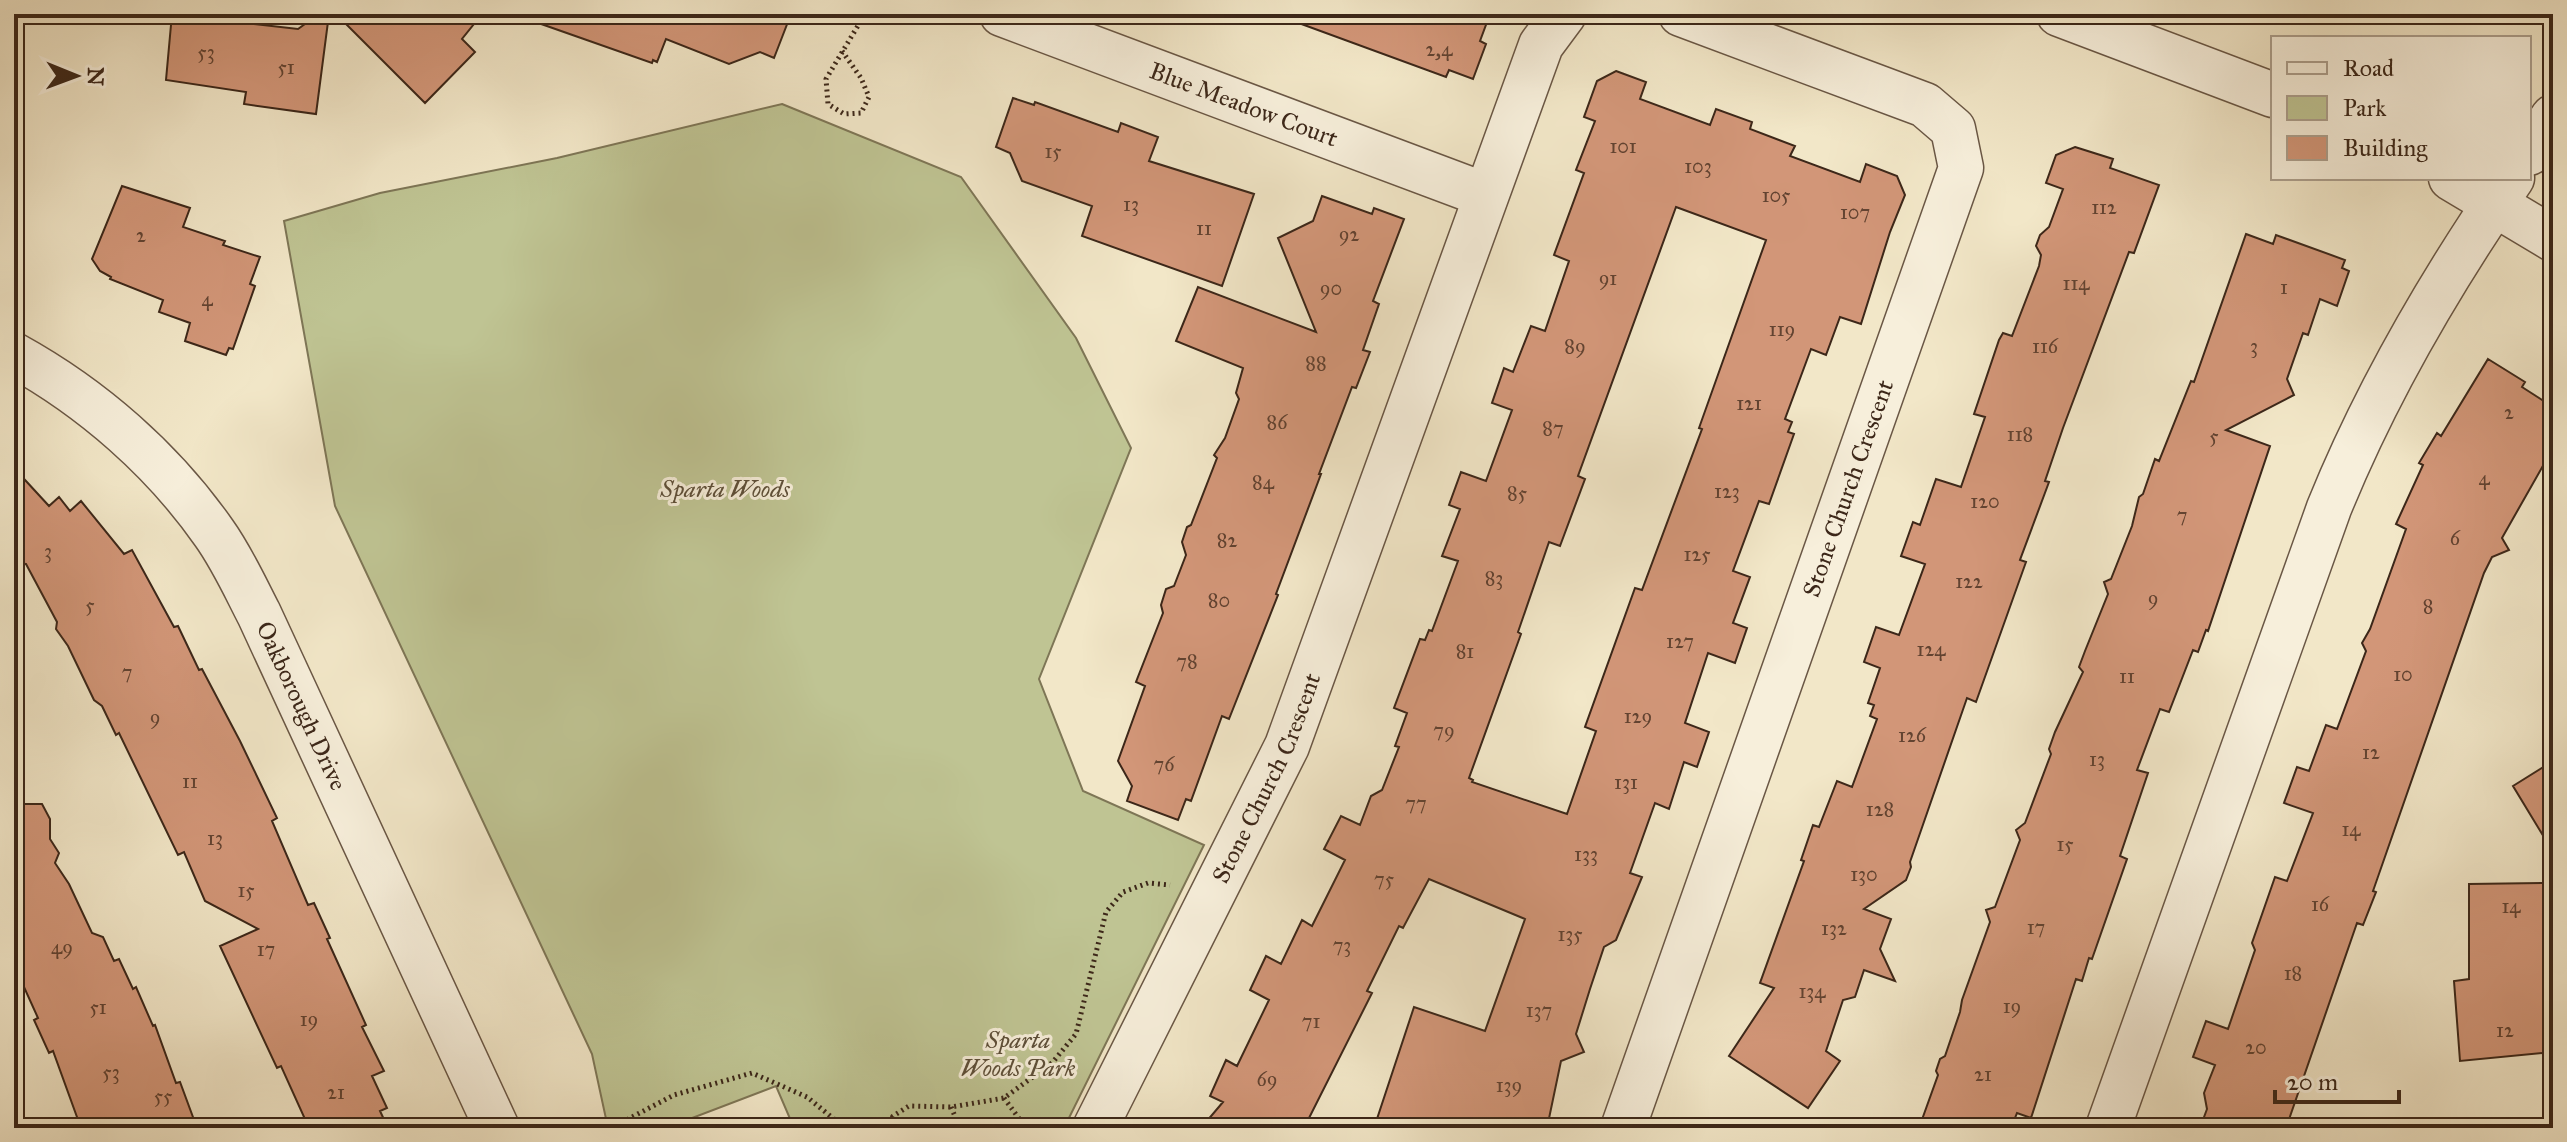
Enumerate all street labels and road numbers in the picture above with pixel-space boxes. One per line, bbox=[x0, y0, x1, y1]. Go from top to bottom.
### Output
street label: Blue Meadow Court bbox=[1145, 56, 1342, 154]
street label: Stone Church Crescent bbox=[1796, 375, 1900, 601]
street label: Oakborough Drive bbox=[250, 617, 354, 795]
street label: Stone Church Crescent bbox=[1206, 668, 1327, 888]

